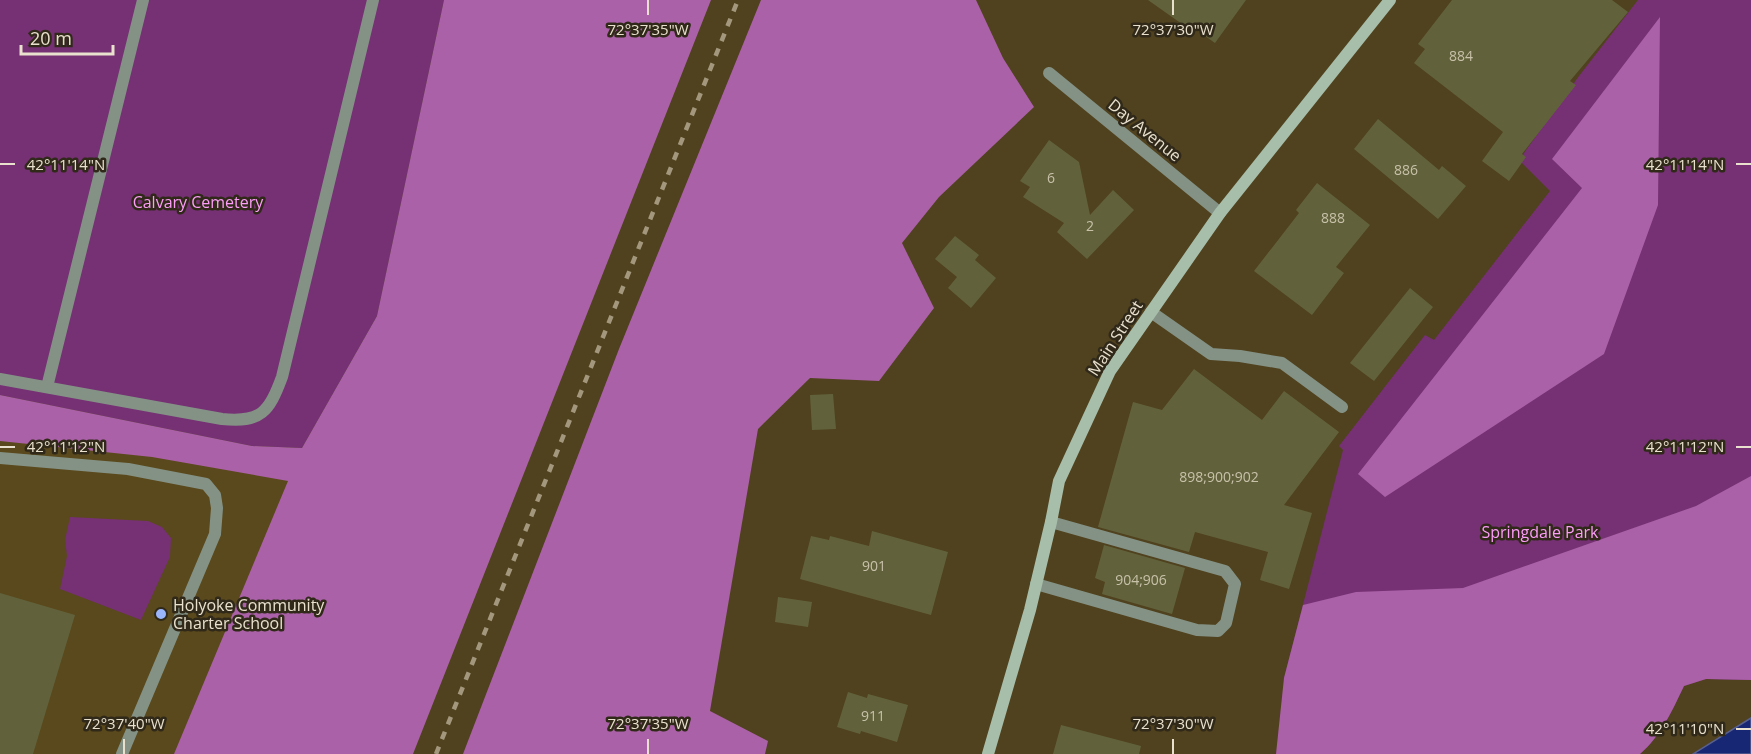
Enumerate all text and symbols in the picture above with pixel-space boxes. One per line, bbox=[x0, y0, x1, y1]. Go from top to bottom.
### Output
scale bar bbox=[21, 18, 112, 56]
text: 72°37'35"W bbox=[608, 19, 689, 39]
text: 72°37'30"W bbox=[1133, 19, 1214, 39]
text: 20 m bbox=[30, 26, 72, 50]
house number: 884 bbox=[1449, 46, 1473, 65]
street label: Day Avenue bbox=[1104, 94, 1186, 166]
text: 42°11'14"N bbox=[27, 154, 105, 174]
text: 42°11'14"N bbox=[1646, 154, 1724, 174]
house number: 886 bbox=[1394, 160, 1418, 179]
house number: 6 bbox=[1047, 168, 1055, 187]
park label: Calvary Cemetery bbox=[133, 191, 264, 213]
house number: 888 bbox=[1321, 208, 1345, 227]
house number: 2 bbox=[1086, 216, 1094, 235]
street label: Main Street bbox=[1082, 296, 1148, 380]
text: 42°11'12"N bbox=[27, 436, 105, 456]
text: 42°11'12"N bbox=[1646, 436, 1724, 456]
house number: 898;900;902 bbox=[1179, 467, 1259, 486]
park label: Springdale Park bbox=[1482, 521, 1599, 543]
house number: 901 bbox=[862, 556, 886, 575]
house number: 904;906 bbox=[1115, 570, 1167, 589]
place label: Holyoke Community Charter School bbox=[173, 594, 325, 634]
marker: Holyoke Community Charter School bbox=[154, 607, 168, 621]
house number: 911 bbox=[861, 706, 885, 725]
text: 72°37'40"W bbox=[84, 713, 165, 733]
text: 72°37'35"W bbox=[608, 713, 689, 733]
text: 72°37'30"W bbox=[1133, 713, 1214, 733]
text: 42°11'10"N bbox=[1646, 718, 1724, 738]

